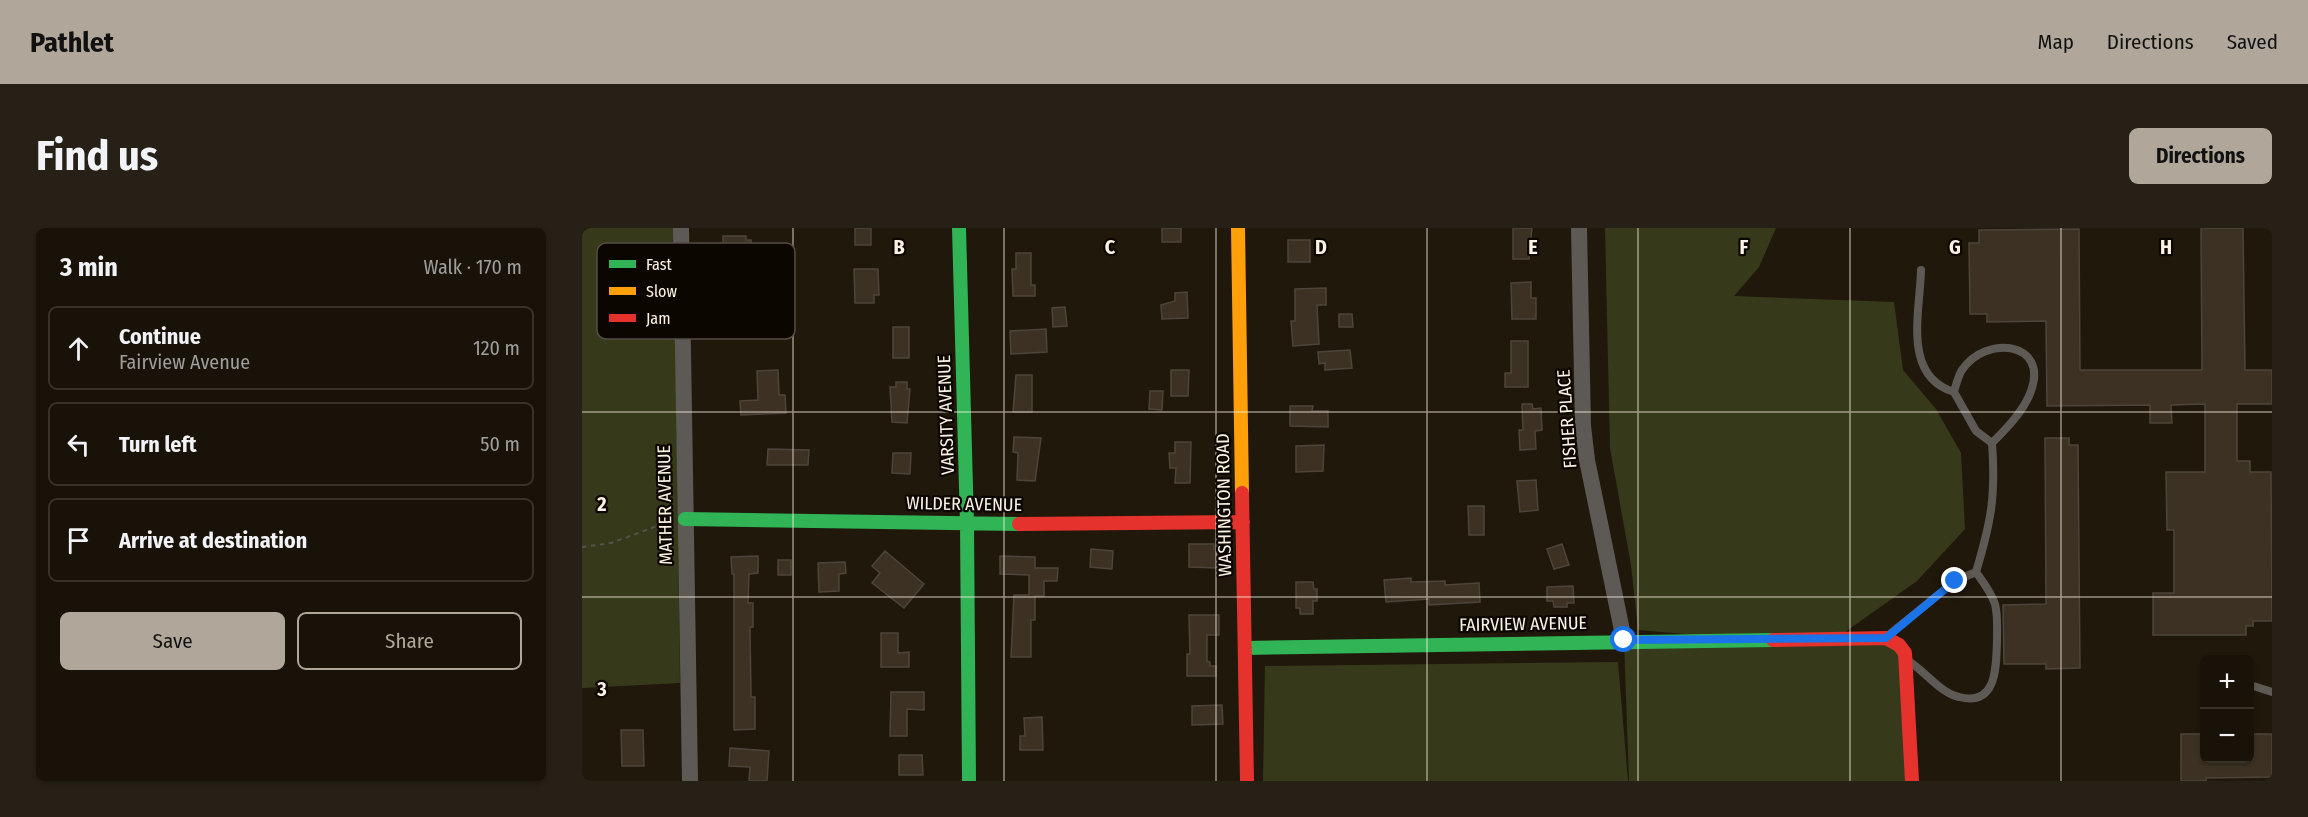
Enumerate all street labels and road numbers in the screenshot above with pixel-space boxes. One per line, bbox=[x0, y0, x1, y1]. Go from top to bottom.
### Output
street label: VARSITY AVENUE bbox=[933, 355, 959, 475]
street label: FISHER PLACE bbox=[1553, 369, 1581, 469]
street label: WASHINGTON ROAD bbox=[1212, 433, 1236, 577]
street label: MATHER AVENUE bbox=[653, 445, 677, 565]
street label: WILDER AVENUE bbox=[906, 492, 1022, 516]
street label: FAIRVIEW AVENUE bbox=[1459, 612, 1587, 636]

